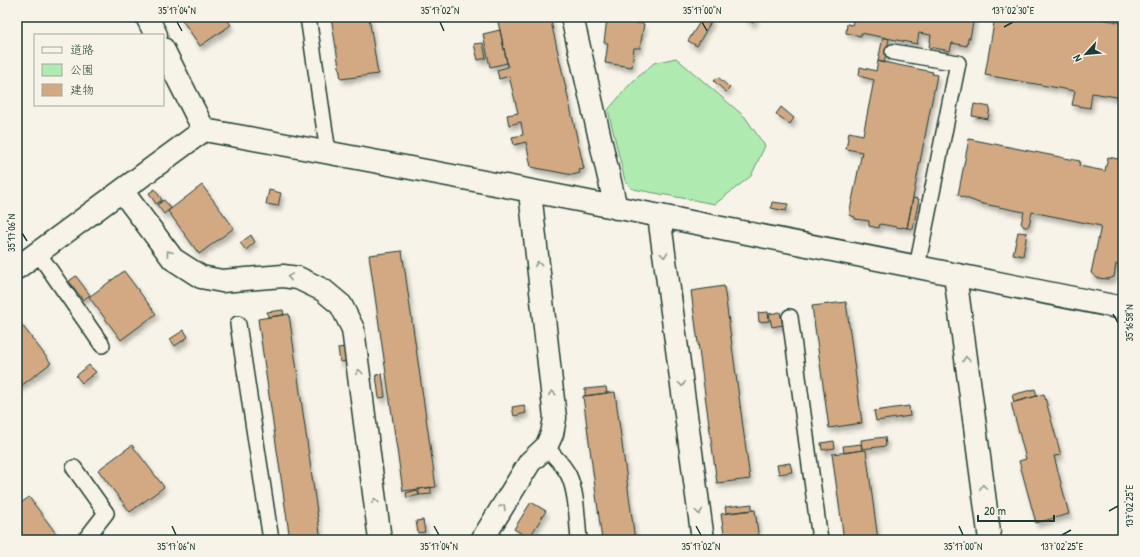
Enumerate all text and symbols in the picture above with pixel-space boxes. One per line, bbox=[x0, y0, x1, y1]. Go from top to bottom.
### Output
text: 35°17'04"N bbox=[158, 4, 196, 17]
text: 35°17'02"N bbox=[421, 4, 459, 17]
text: 35°17'00"N bbox=[683, 4, 721, 17]
text: 137°02'30"E bbox=[992, 4, 1035, 17]
legend bbox=[34, 34, 164, 106]
north arrow bbox=[1066, 34, 1106, 74]
text: 道路 bbox=[70, 41, 94, 58]
text: N bbox=[1069, 53, 1085, 64]
text: 公園 bbox=[70, 61, 94, 78]
text: 建物 bbox=[70, 81, 94, 98]
text: 35°17'06"N bbox=[5, 214, 18, 252]
one-way arrow bbox=[166, 251, 173, 258]
one-way arrow bbox=[659, 252, 668, 258]
one-way arrow bbox=[534, 261, 543, 267]
one-way arrow bbox=[287, 273, 293, 282]
text: 35°16'58"N bbox=[1123, 304, 1136, 342]
one-way arrow bbox=[962, 356, 971, 362]
one-way arrow bbox=[355, 369, 364, 375]
one-way arrow bbox=[677, 380, 686, 387]
one-way arrow bbox=[548, 390, 557, 396]
one-way arrow bbox=[979, 484, 988, 491]
text: 137°02'25"E bbox=[1123, 484, 1136, 527]
scale bar bbox=[978, 497, 1054, 523]
one-way arrow bbox=[371, 498, 380, 504]
text: 20 m bbox=[984, 502, 1006, 519]
one-way arrow bbox=[498, 504, 506, 511]
one-way arrow bbox=[694, 509, 703, 515]
text: 35°17'06"N bbox=[157, 540, 195, 553]
text: 35°17'04"N bbox=[420, 540, 458, 553]
text: 35°17'02"N bbox=[682, 540, 720, 553]
text: 35°17'00"N bbox=[944, 540, 982, 553]
text: 137°02'25"E bbox=[1041, 540, 1084, 553]

